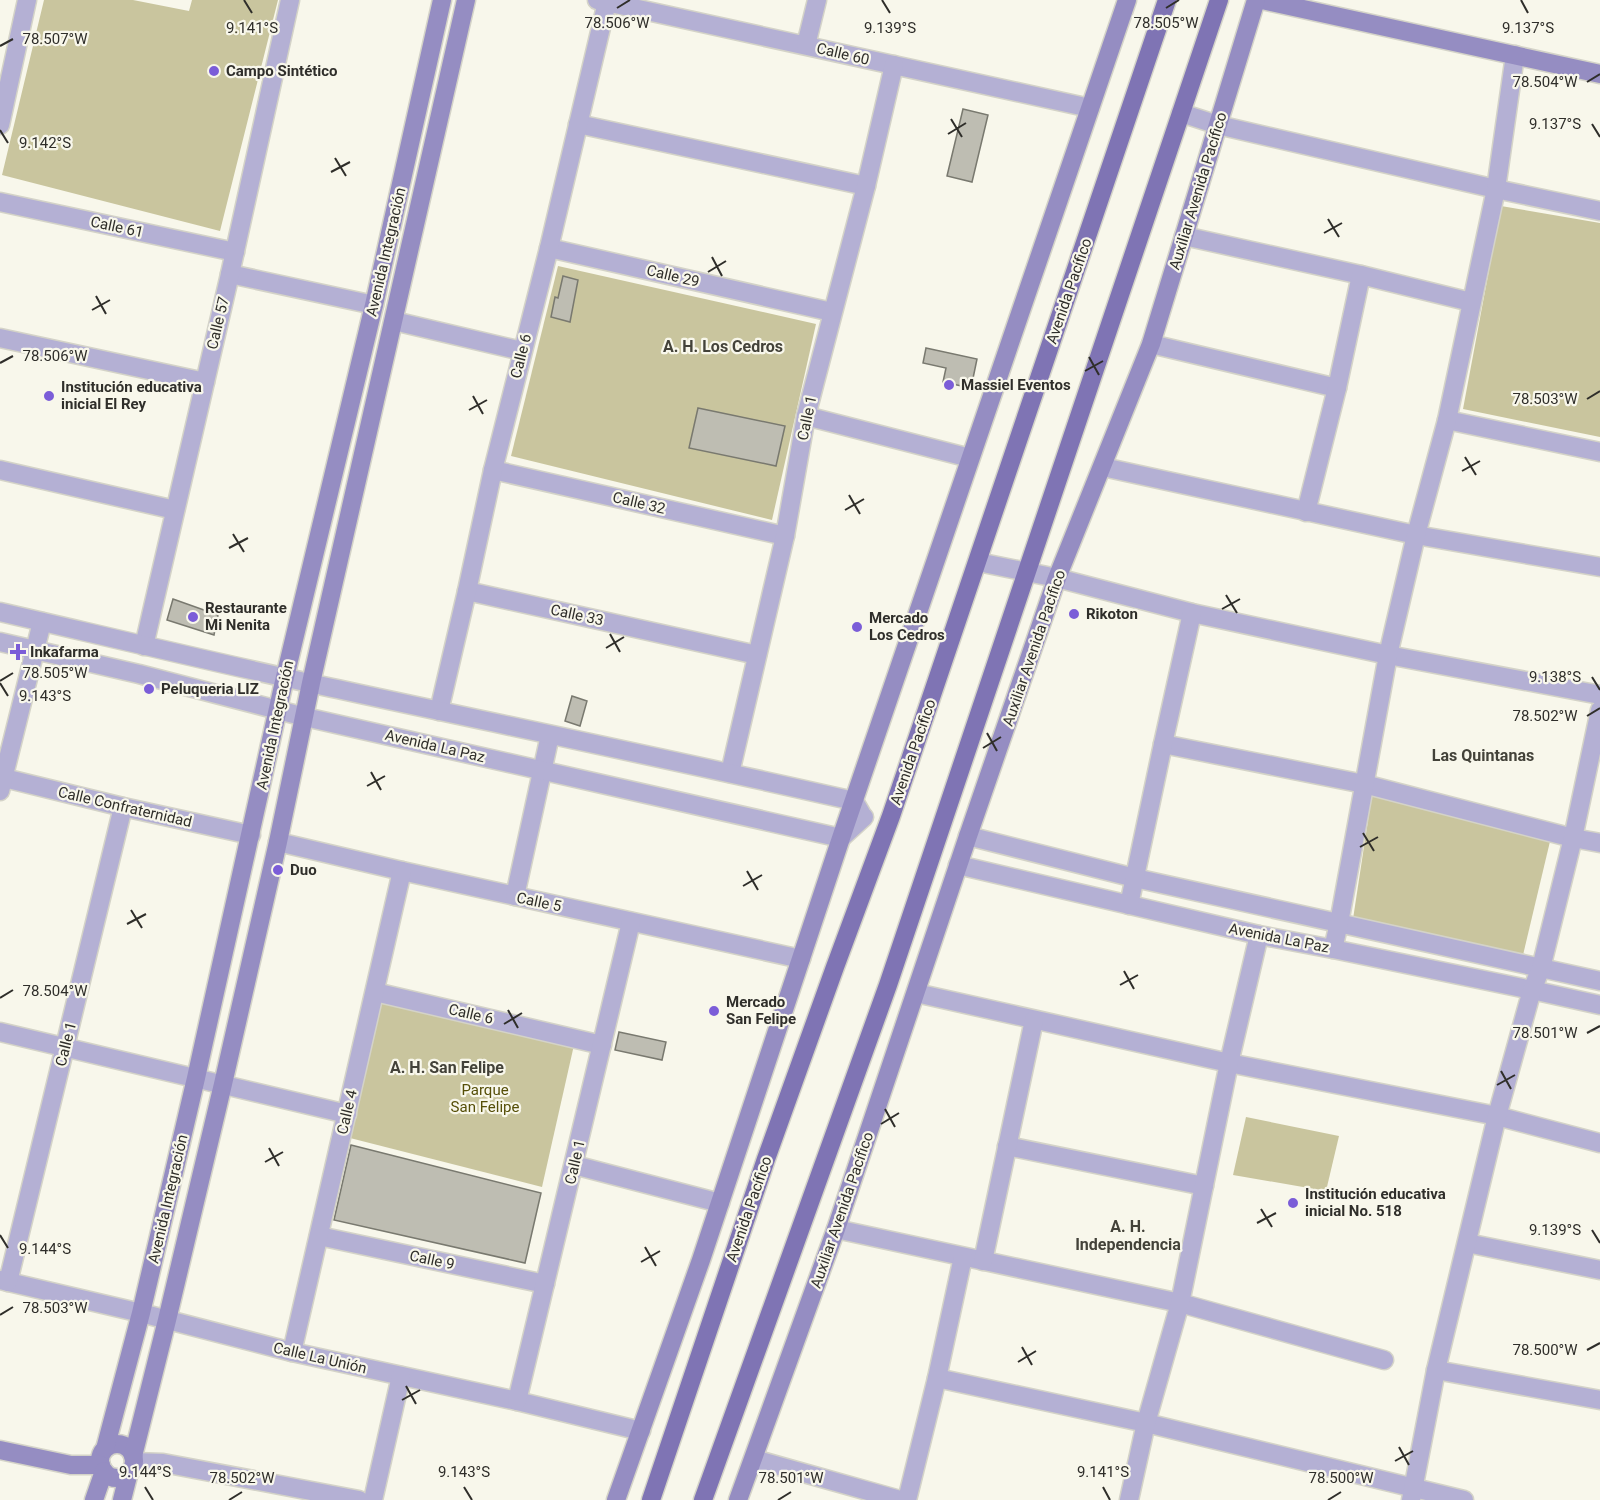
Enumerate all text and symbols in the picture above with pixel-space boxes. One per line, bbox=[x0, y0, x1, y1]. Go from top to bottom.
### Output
text: 78.506°W bbox=[584, 14, 650, 32]
text: 78.505°W bbox=[1133, 14, 1199, 32]
text: 9.141°S bbox=[226, 19, 278, 37]
text: 9.139°S bbox=[864, 19, 916, 37]
text: 9.137°S bbox=[1502, 19, 1554, 37]
text: 78.507°W bbox=[22, 30, 88, 48]
street label: Calle 60 bbox=[815, 39, 871, 69]
place label: Campo Sintético bbox=[226, 62, 338, 80]
marker: Campo Sintético bbox=[207, 64, 221, 78]
text: 78.504°W bbox=[1512, 73, 1578, 91]
street label: Auxiliar Avenida Pacífico bbox=[1165, 110, 1231, 272]
text: 9.137°S bbox=[1529, 115, 1581, 133]
text: 9.142°S bbox=[19, 134, 71, 152]
street label: Avenida Integración bbox=[362, 186, 410, 318]
street label: Calle 61 bbox=[89, 213, 145, 241]
street label: Avenida Pacífico bbox=[1042, 236, 1096, 346]
street label: Calle 29 bbox=[645, 261, 701, 291]
street label: Calle 57 bbox=[203, 295, 233, 351]
street label: Calle 6 bbox=[507, 332, 535, 380]
district label: A. H. Los Cedros bbox=[663, 337, 783, 356]
text: 78.506°W bbox=[22, 347, 88, 365]
place label: Massiel Eventos bbox=[961, 376, 1071, 394]
place label: Institución educativa inicial El Rey bbox=[61, 378, 202, 413]
marker: Massiel Eventos bbox=[942, 378, 956, 392]
marker: Institución educativa inicial El Rey bbox=[42, 389, 56, 403]
text: 78.503°W bbox=[1512, 390, 1578, 408]
street label: Calle 1 bbox=[793, 394, 821, 442]
street label: Calle 32 bbox=[611, 488, 667, 518]
street label: Auxiliar Avenida Pacífico bbox=[999, 568, 1069, 728]
place label: Restaurante Mi Nenita bbox=[205, 599, 287, 634]
street label: Calle 33 bbox=[549, 601, 605, 629]
place label: Rikoton bbox=[1086, 605, 1138, 623]
marker: Rikoton bbox=[1067, 607, 1081, 621]
place label: Mercado Los Cedros bbox=[869, 609, 945, 644]
marker: Restaurante Mi Nenita bbox=[186, 610, 200, 624]
marker: Mercado Los Cedros bbox=[850, 620, 864, 634]
place label: Inkafarma bbox=[30, 643, 99, 661]
marker: Inkafarma bbox=[11, 645, 25, 659]
street label: Avenida Integración bbox=[253, 659, 297, 791]
text: 78.505°W bbox=[22, 664, 88, 682]
text: 9.138°S bbox=[1529, 668, 1581, 686]
place label: Peluqueria LIZ bbox=[161, 680, 259, 698]
marker: Peluqueria LIZ bbox=[142, 682, 156, 696]
text: 9.143°S bbox=[19, 687, 71, 705]
street label: Avenida Pacífico bbox=[886, 697, 940, 807]
text: 78.502°W bbox=[1512, 707, 1578, 725]
street label: Avenida La Paz bbox=[383, 726, 487, 766]
district label: Las Quintanas bbox=[1432, 746, 1534, 765]
street label: Calle Confraternidad bbox=[56, 783, 194, 831]
place label: Duo bbox=[290, 861, 317, 879]
marker: Duo bbox=[271, 863, 285, 877]
street label: Calle 5 bbox=[515, 888, 563, 916]
street label: Avenida La Paz bbox=[1227, 919, 1331, 957]
text: 78.504°W bbox=[22, 982, 88, 1000]
place label: Mercado San Felipe bbox=[726, 993, 796, 1028]
street label: Calle 6 bbox=[447, 1000, 495, 1028]
marker: Mercado San Felipe bbox=[707, 1004, 721, 1018]
street label: Calle 1 bbox=[52, 1020, 80, 1068]
text: 78.501°W bbox=[1512, 1024, 1578, 1042]
district label: A. H. San Felipe bbox=[390, 1058, 504, 1077]
park label: Parque San Felipe bbox=[451, 1081, 519, 1116]
street label: Calle 4 bbox=[333, 1087, 361, 1136]
street label: Auxiliar Avenida Pacífico bbox=[807, 1130, 877, 1290]
street label: Avenida Integración bbox=[144, 1133, 192, 1265]
street label: Calle 1 bbox=[561, 1138, 589, 1186]
street label: Avenida Pacífico bbox=[722, 1154, 776, 1264]
place label: Institución educativa inicial No. 518 bbox=[1305, 1185, 1446, 1220]
marker: Institución educativa inicial No. 518 bbox=[1286, 1196, 1300, 1210]
district label: A. H. Independencia bbox=[1075, 1217, 1181, 1254]
text: 9.139°S bbox=[1529, 1221, 1581, 1239]
text: 9.144°S bbox=[19, 1240, 71, 1258]
street label: Calle 9 bbox=[408, 1246, 456, 1274]
text: 78.503°W bbox=[22, 1299, 88, 1317]
street label: Calle La Unión bbox=[272, 1339, 368, 1377]
text: 78.500°W bbox=[1512, 1341, 1578, 1359]
text: 9.144°S bbox=[119, 1463, 171, 1481]
text: 9.143°S bbox=[438, 1463, 490, 1481]
text: 9.141°S bbox=[1077, 1463, 1129, 1481]
text: 78.502°W bbox=[209, 1469, 275, 1487]
text: 78.501°W bbox=[758, 1469, 824, 1487]
text: 78.500°W bbox=[1308, 1469, 1374, 1487]

